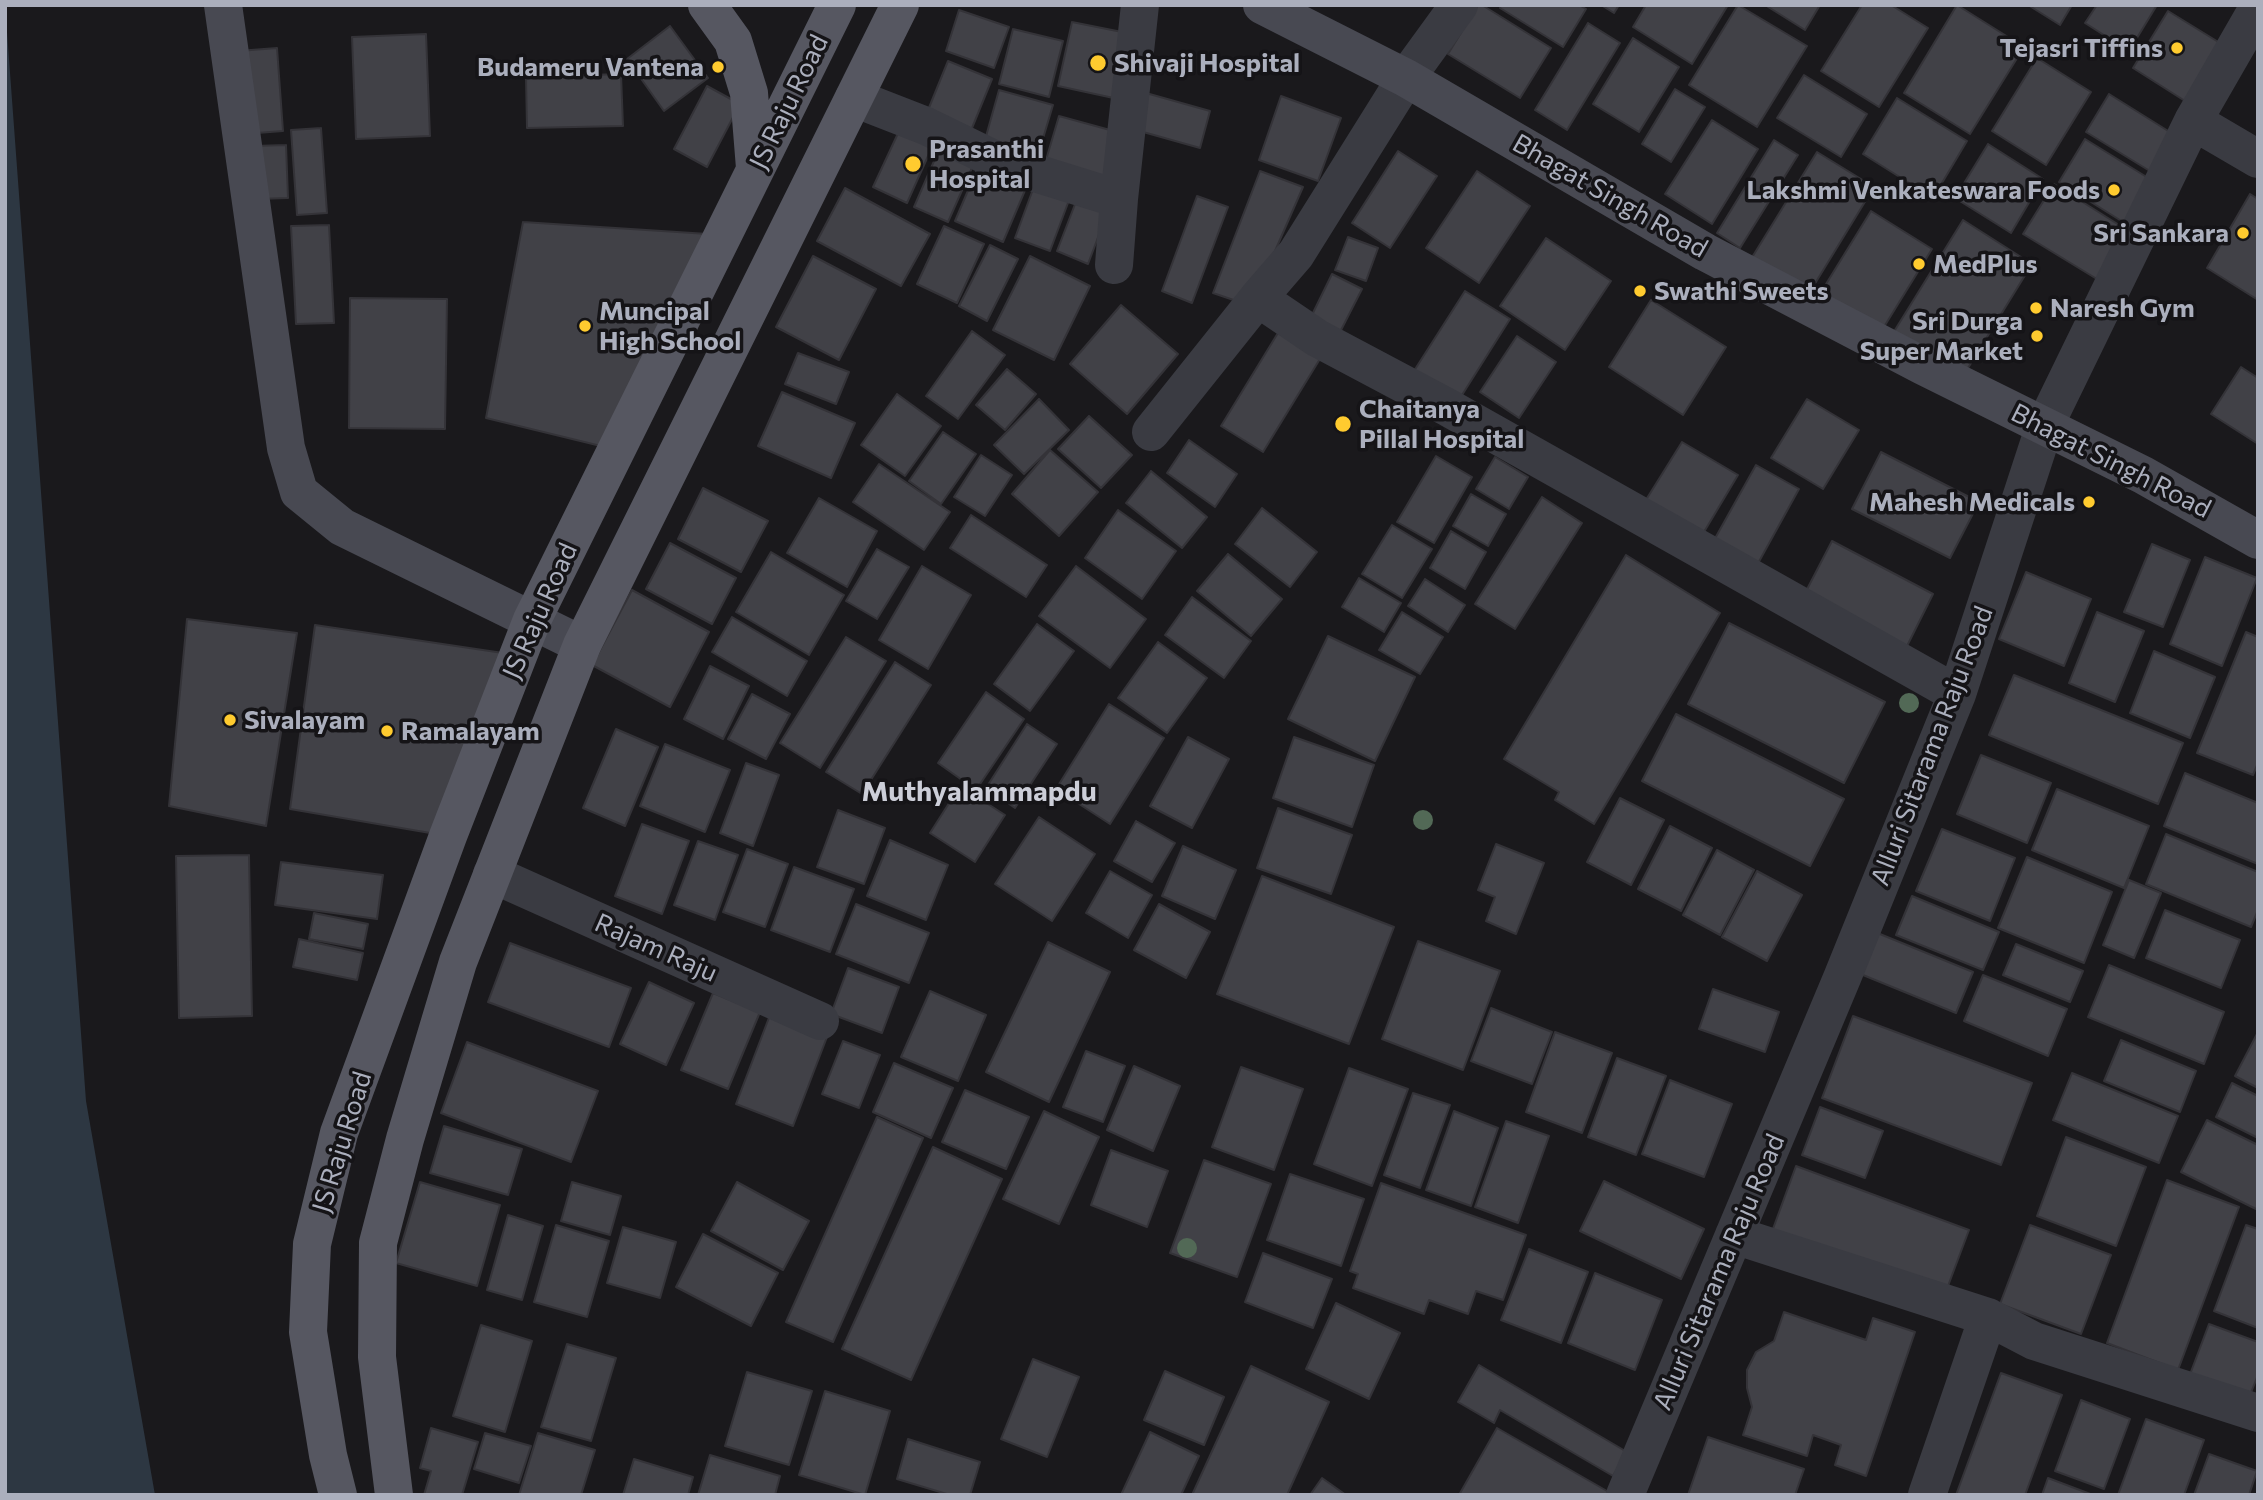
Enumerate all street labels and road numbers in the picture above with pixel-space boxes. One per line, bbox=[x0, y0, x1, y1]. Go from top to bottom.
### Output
street label: JS Raju Road bbox=[743, 30, 835, 174]
street label: Bhagat Singh Road bbox=[1507, 128, 1713, 264]
street label: Bhagat Singh Road bbox=[2006, 397, 2216, 525]
street label: JS Raju Road bbox=[496, 538, 584, 684]
street label: Alluri Sitarama Raju Road bbox=[1864, 602, 2000, 890]
street label: Rajam Raju bbox=[590, 907, 722, 989]
street label: JS Raju Road bbox=[306, 1068, 378, 1216]
street label: Alluri Sitarama Raju Road bbox=[1647, 1129, 1791, 1415]

